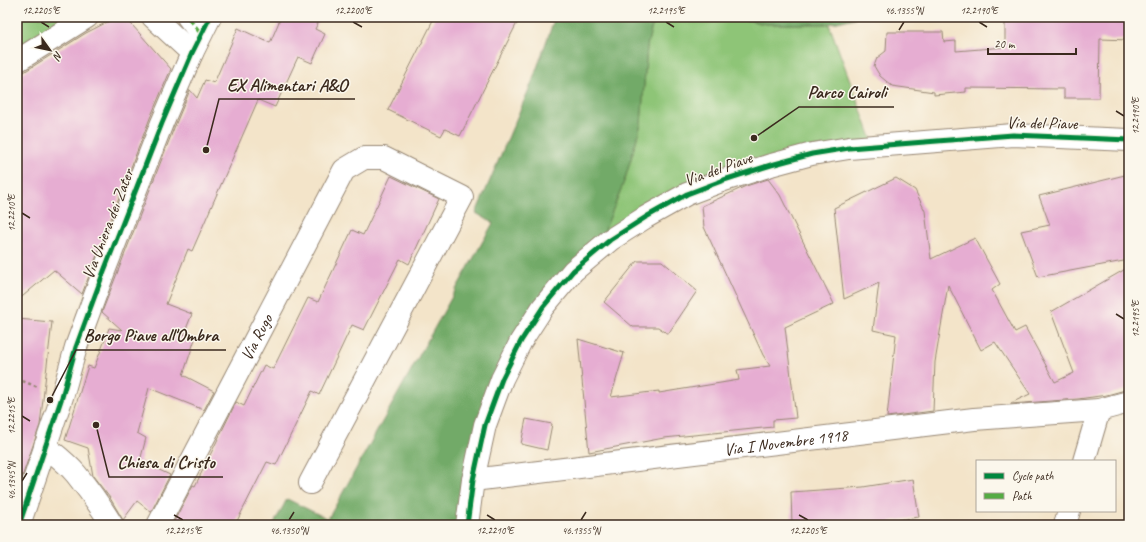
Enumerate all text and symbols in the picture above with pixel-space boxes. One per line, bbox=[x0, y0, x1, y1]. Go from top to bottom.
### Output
text: 12.2205°E bbox=[22, 4, 61, 17]
text: 12.2200°E bbox=[334, 4, 373, 17]
text: 12.2195°E bbox=[647, 4, 686, 17]
text: 46.1355°N bbox=[885, 4, 925, 17]
text: 12.2190°E bbox=[960, 4, 999, 17]
north arrow bbox=[30, 30, 70, 70]
scale bar bbox=[988, 30, 1076, 56]
text: 20 m bbox=[994, 36, 1016, 52]
text: N bbox=[49, 49, 66, 64]
callout: EX Alimentari A&O bbox=[219, 69, 355, 99]
text: EX Alimentari A&O bbox=[227, 74, 350, 96]
callout: Parco Cairoli bbox=[799, 77, 894, 107]
text: Parco Cairoli bbox=[807, 81, 889, 103]
text: 12.2190°E bbox=[1129, 96, 1142, 135]
street label: Via del Piave bbox=[1006, 112, 1079, 134]
street label: Via del Piave bbox=[681, 147, 756, 191]
street label: Via Uniera dei Zater bbox=[77, 164, 139, 282]
text: 12.2210°E bbox=[5, 193, 18, 232]
text: 12.2195°E bbox=[1129, 299, 1142, 338]
street label: Via Rugo bbox=[236, 310, 278, 364]
callout: Borgo Piave all'Ombra bbox=[76, 320, 226, 350]
text: Borgo Piave all'Ombra bbox=[84, 324, 220, 346]
text: 12.2215°E bbox=[5, 396, 18, 435]
street label: Via I Novembre 1918 bbox=[723, 424, 851, 460]
callout: Chiesa di Cristo bbox=[109, 447, 223, 477]
text: Chiesa di Cristo bbox=[117, 451, 216, 473]
text: 46.1345°N bbox=[5, 460, 18, 500]
legend bbox=[976, 460, 1116, 512]
text: Cycle path bbox=[1012, 468, 1054, 484]
text: Path bbox=[1012, 488, 1032, 504]
text: 12.2215°E bbox=[164, 524, 203, 537]
text: 46.1350°N bbox=[270, 524, 310, 537]
text: 12.2210°E bbox=[476, 524, 515, 537]
text: 46.1355°N bbox=[562, 524, 602, 537]
text: 12.2205°E bbox=[789, 524, 828, 537]

